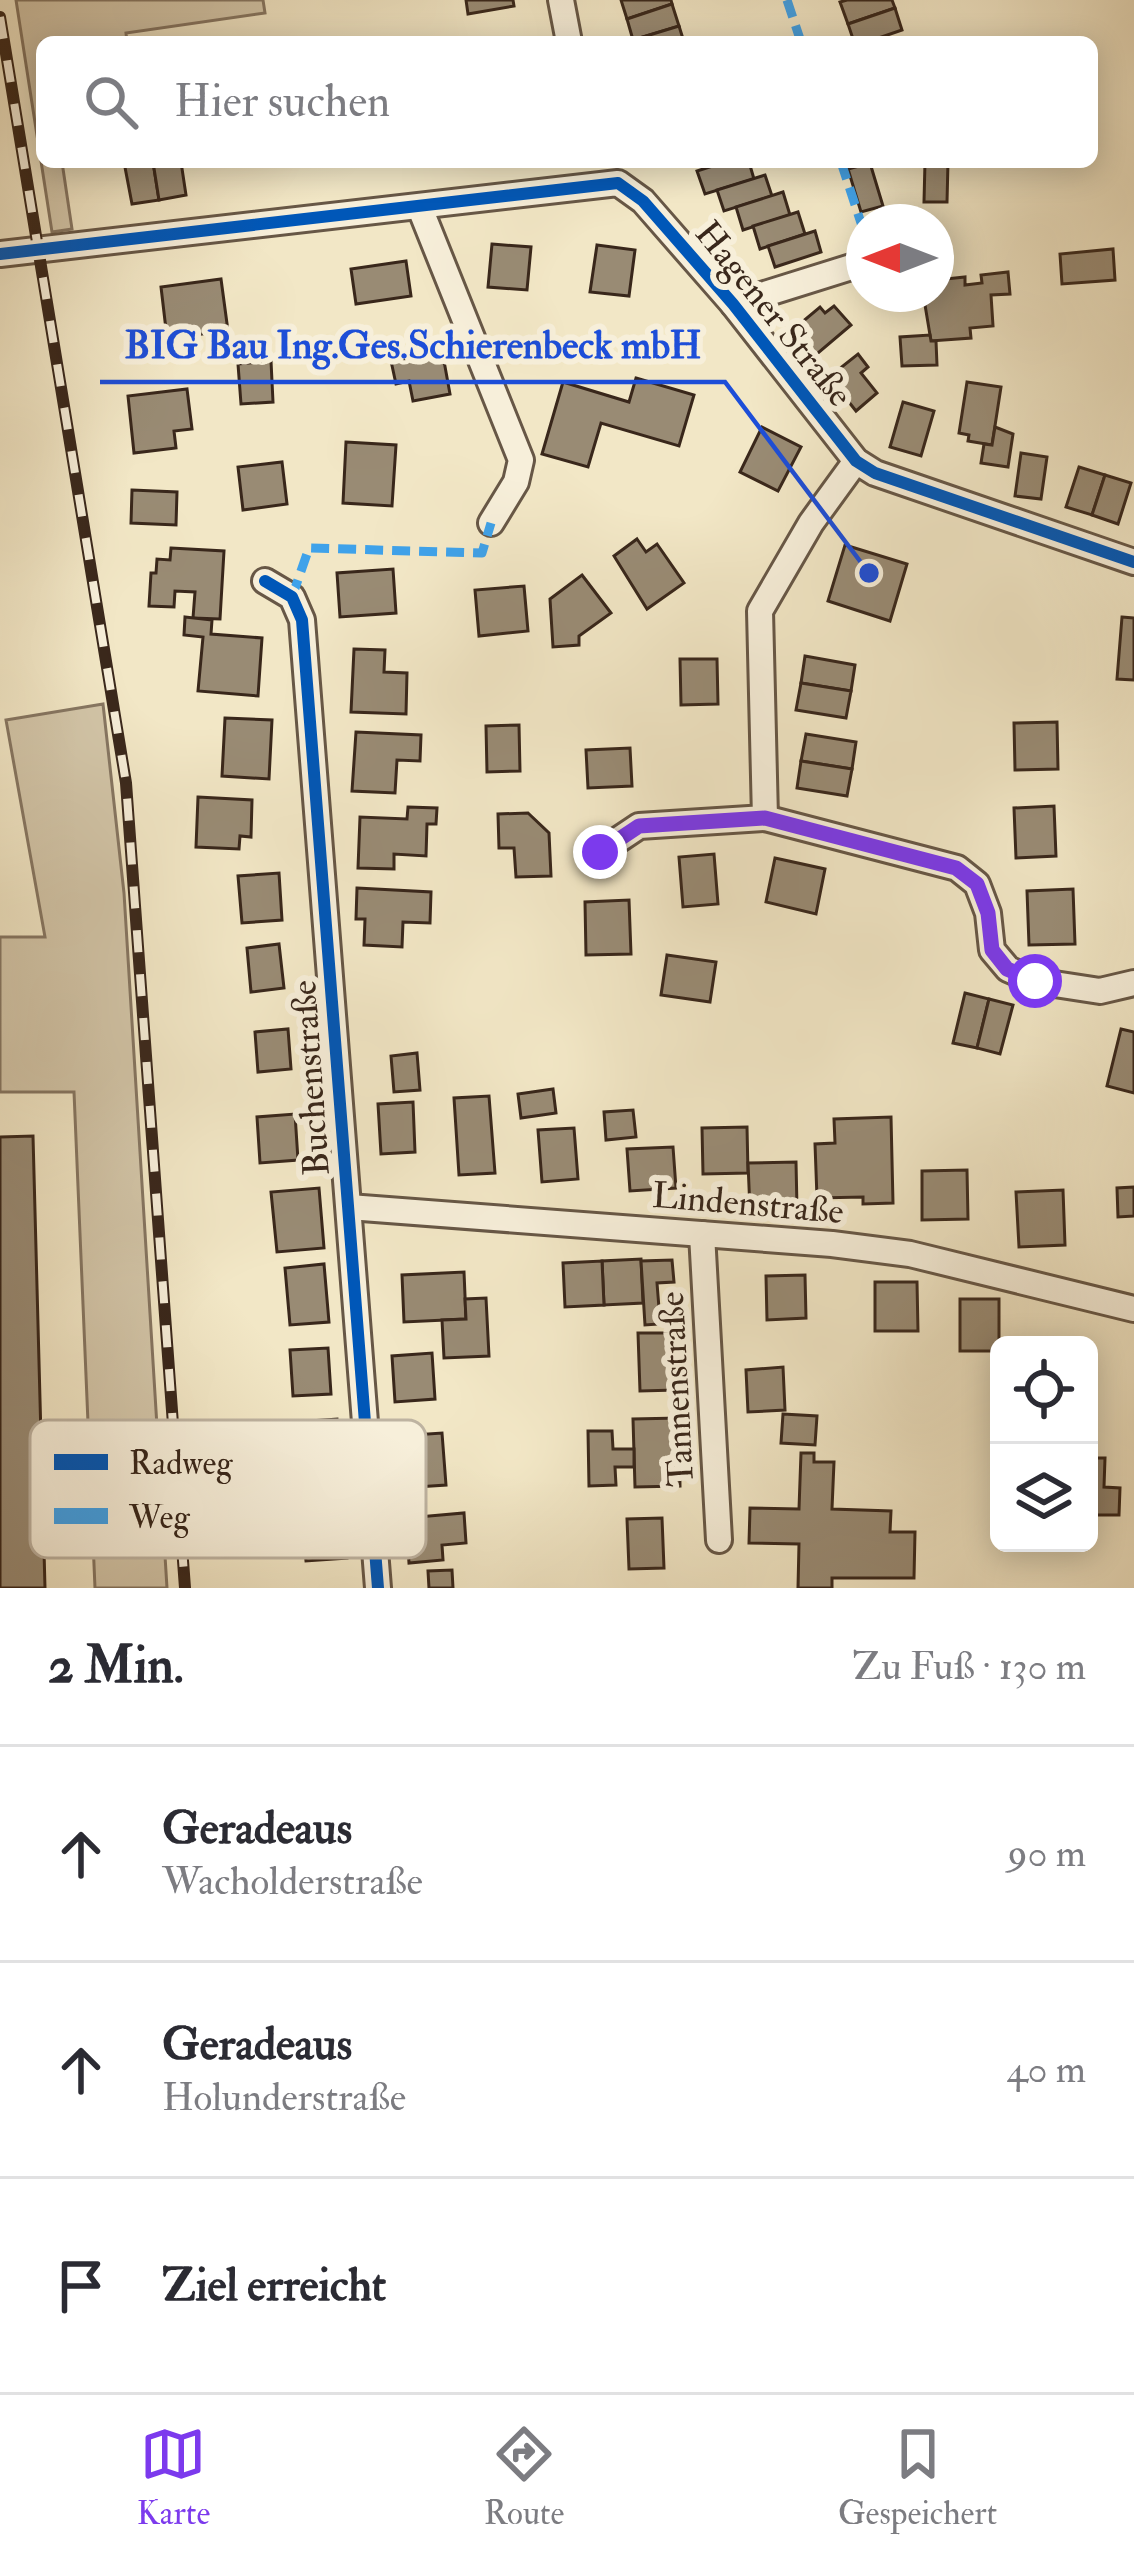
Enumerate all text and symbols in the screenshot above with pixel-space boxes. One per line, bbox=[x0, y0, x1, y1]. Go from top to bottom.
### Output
search box bbox=[36, 36, 1098, 168]
icon: search bbox=[78, 69, 144, 135]
text: Hier suchen bbox=[174, 74, 390, 130]
north arrow bbox=[846, 204, 954, 312]
street label: Hagener Straße bbox=[685, 212, 862, 416]
callout: BIG Bau Ing.Ges.Schierenbeck mbH bbox=[100, 307, 725, 382]
text: BIG Bau Ing.Ges.Schierenbeck mbH bbox=[125, 321, 701, 370]
route end bbox=[573, 825, 627, 879]
route start bbox=[1008, 954, 1062, 1008]
street label: Buchenstraße bbox=[281, 979, 340, 1177]
street label: Lindenstraße bbox=[650, 1173, 846, 1234]
street label: Tannenstraße bbox=[649, 1290, 704, 1487]
map controls bbox=[990, 1336, 1098, 1552]
button: locate bbox=[990, 1336, 1098, 1444]
legend bbox=[30, 1420, 426, 1558]
text: Radweg bbox=[129, 1443, 233, 1484]
button: layers bbox=[990, 1444, 1098, 1552]
text: Weg bbox=[128, 1497, 190, 1538]
text: 2 Min. bbox=[48, 1634, 184, 1698]
text: Zu Fuß · 130 m bbox=[852, 1642, 1086, 1691]
text: Geradeaus bbox=[162, 1801, 352, 1857]
icon: ahead bbox=[48, 1821, 114, 1887]
text: 90 m bbox=[1008, 1829, 1086, 1878]
text: Wacholderstraße bbox=[162, 1857, 423, 1906]
text: Geradeaus bbox=[162, 2017, 352, 2073]
icon: ahead bbox=[48, 2037, 114, 2103]
text: 40 m bbox=[1007, 2045, 1086, 2094]
text: Holunderstraße bbox=[162, 2073, 406, 2122]
icon: arrive bbox=[48, 2253, 114, 2319]
text: Ziel erreicht bbox=[162, 2258, 386, 2314]
tab: Karte bbox=[137, 2421, 210, 2534]
tab: Route bbox=[484, 2421, 564, 2534]
tab: Gespeichert bbox=[838, 2421, 997, 2534]

